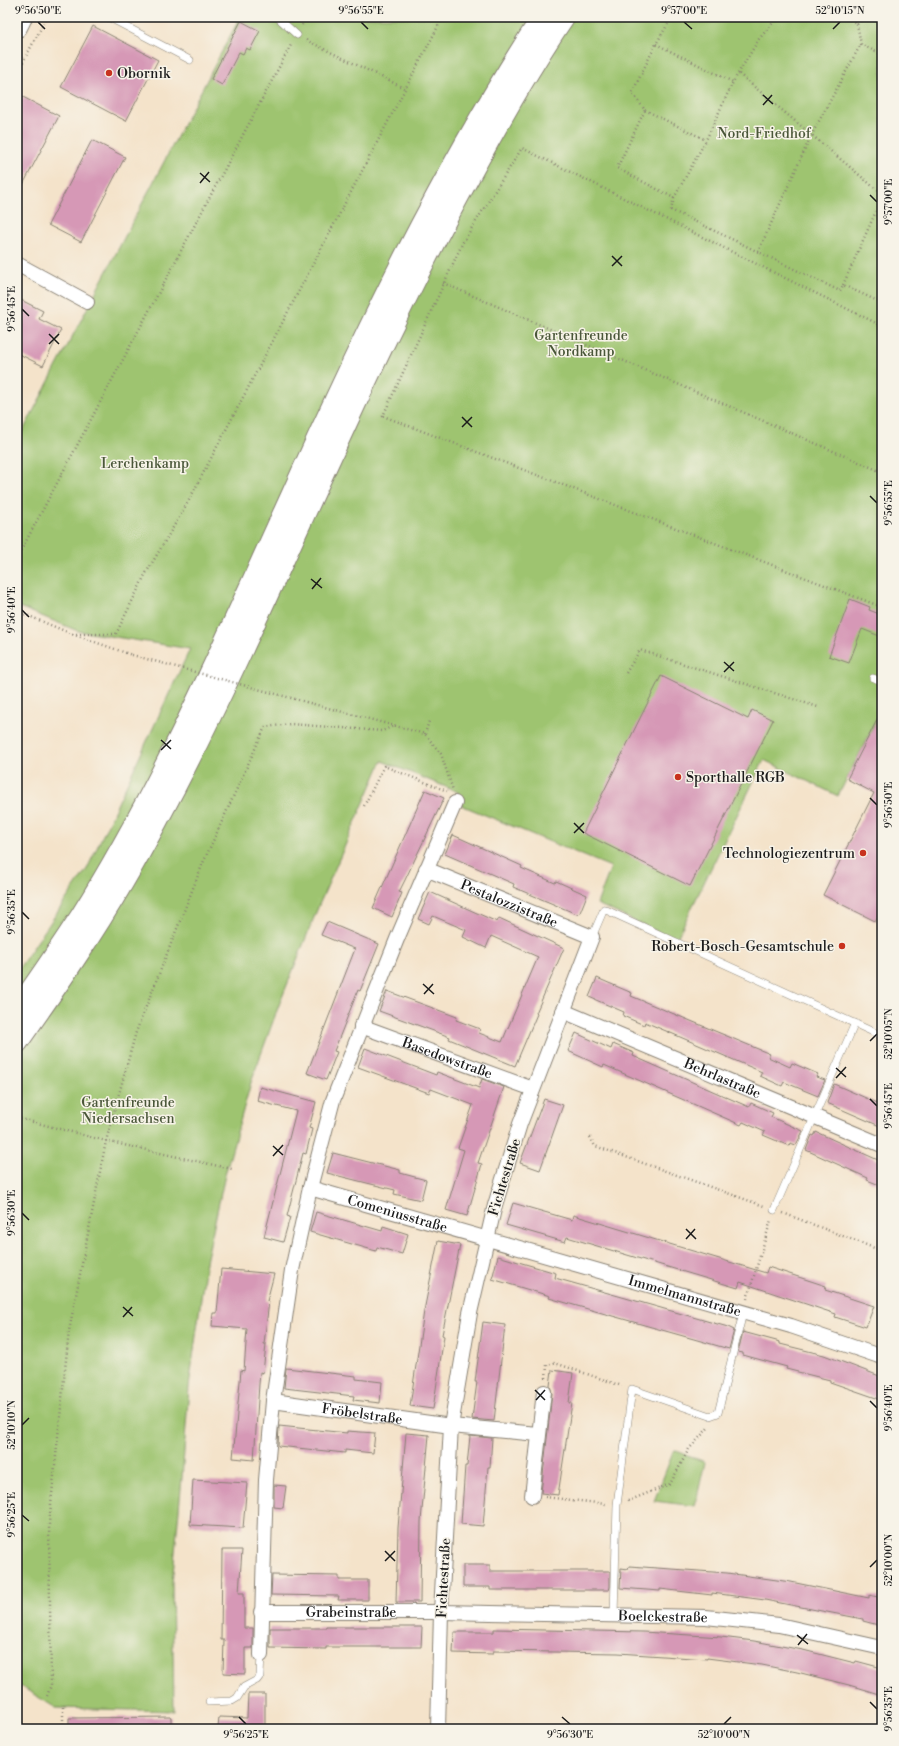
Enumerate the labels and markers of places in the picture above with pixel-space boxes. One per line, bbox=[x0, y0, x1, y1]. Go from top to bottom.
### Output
place label: Obornik bbox=[117, 65, 171, 83]
marker: Obornik bbox=[104, 68, 114, 78]
place label: Sporthalle RGB bbox=[686, 769, 785, 787]
marker: Sporthalle RGB bbox=[673, 772, 683, 782]
place label: Technologiezentrum bbox=[723, 845, 855, 863]
marker: Technologiezentrum bbox=[858, 848, 868, 858]
place label: Robert-Bosch-Gesamtschule bbox=[651, 938, 834, 956]
marker: Robert-Bosch-Gesamtschule bbox=[837, 941, 847, 951]

